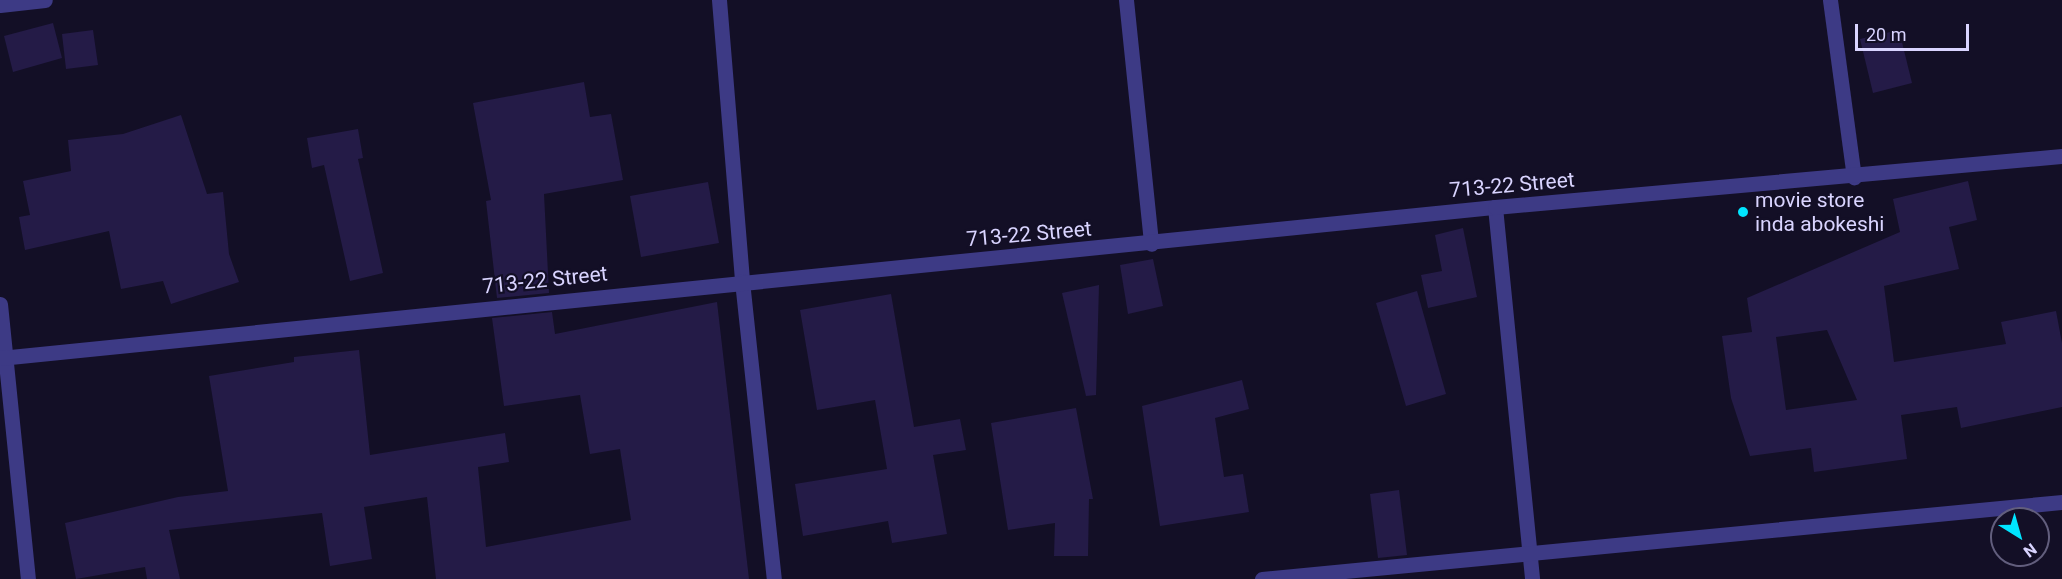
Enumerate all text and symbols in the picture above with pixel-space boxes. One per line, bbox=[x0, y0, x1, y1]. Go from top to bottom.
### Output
scale bar bbox=[1858, 12, 1972, 50]
text: 20 m bbox=[1866, 24, 1906, 45]
street label: 713-22 Street bbox=[1448, 167, 1576, 203]
place label: movie store inda abokeshi bbox=[1755, 187, 1884, 237]
marker: movie store inda abokeshi bbox=[1736, 205, 1750, 219]
street label: 713-22 Street bbox=[965, 216, 1093, 252]
street label: 713-22 Street bbox=[481, 261, 609, 299]
north arrow bbox=[1990, 507, 2050, 567]
text: N bbox=[2020, 539, 2040, 561]

